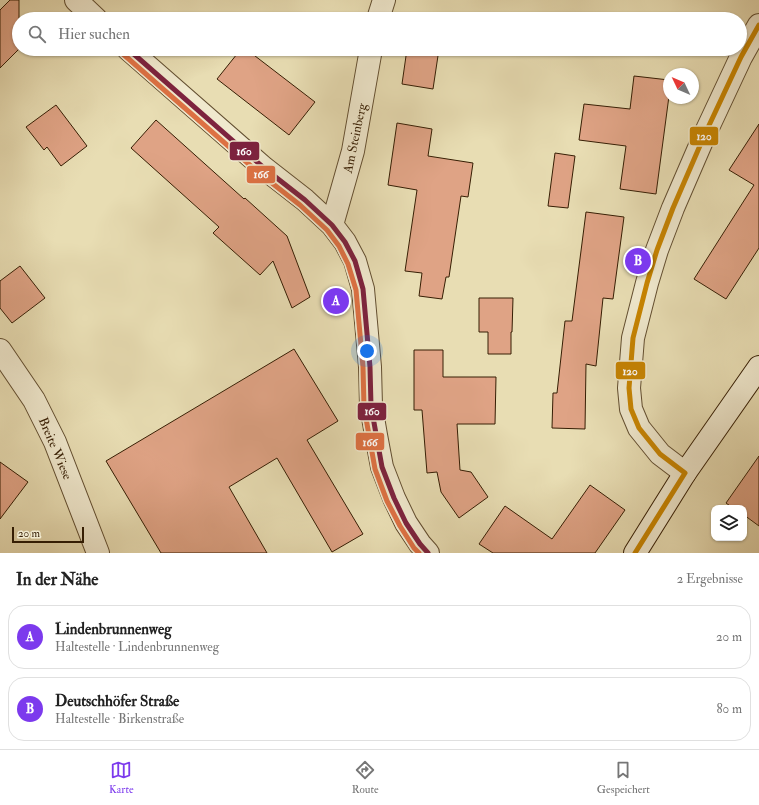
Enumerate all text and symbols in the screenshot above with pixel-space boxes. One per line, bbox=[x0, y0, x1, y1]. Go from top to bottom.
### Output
search box bbox=[12, 12, 747, 56]
icon: search bbox=[26, 23, 48, 45]
text: Hier suchen bbox=[58, 25, 130, 44]
north arrow bbox=[663, 68, 699, 104]
street label: Am Steinberg bbox=[340, 101, 370, 176]
line badge: 120 bbox=[689, 126, 719, 146]
text: 120 bbox=[696, 130, 712, 143]
line badge: 160 bbox=[229, 141, 260, 161]
text: 160 bbox=[236, 145, 252, 158]
line badge: 166 bbox=[246, 165, 276, 184]
text: 166 bbox=[254, 168, 270, 181]
pin: B bbox=[625, 246, 651, 276]
pin: A bbox=[323, 286, 349, 316]
your location bbox=[357, 341, 377, 361]
line badge: 120 bbox=[615, 361, 646, 380]
text: 120 bbox=[622, 365, 638, 378]
line badge: 160 bbox=[357, 402, 387, 421]
text: 160 bbox=[364, 405, 380, 418]
street label: Breite Wiese bbox=[35, 415, 76, 483]
line badge: 166 bbox=[355, 432, 385, 451]
text: 166 bbox=[363, 436, 379, 449]
map controls bbox=[711, 505, 747, 541]
button: layers bbox=[711, 505, 747, 541]
scale bar bbox=[12, 525, 84, 544]
text: 20 m bbox=[18, 527, 40, 540]
text: In der Nähe bbox=[16, 569, 98, 590]
text: 2 Ergebnisse bbox=[677, 571, 743, 587]
text: Lindenbrunnenweg bbox=[55, 620, 172, 639]
text: A bbox=[26, 629, 34, 645]
text: 20 m bbox=[716, 629, 742, 645]
text: Haltestelle · Lindenbrunnenweg bbox=[55, 639, 219, 655]
text: Deutschhöfer Straße bbox=[55, 692, 179, 711]
text: B bbox=[26, 701, 34, 717]
text: 80 m bbox=[716, 701, 742, 717]
text: Haltestelle · Birkenstraße bbox=[55, 711, 184, 727]
tab: Karte bbox=[109, 759, 134, 796]
tab: Route bbox=[352, 759, 379, 796]
tab: Gespeichert bbox=[597, 759, 650, 796]

